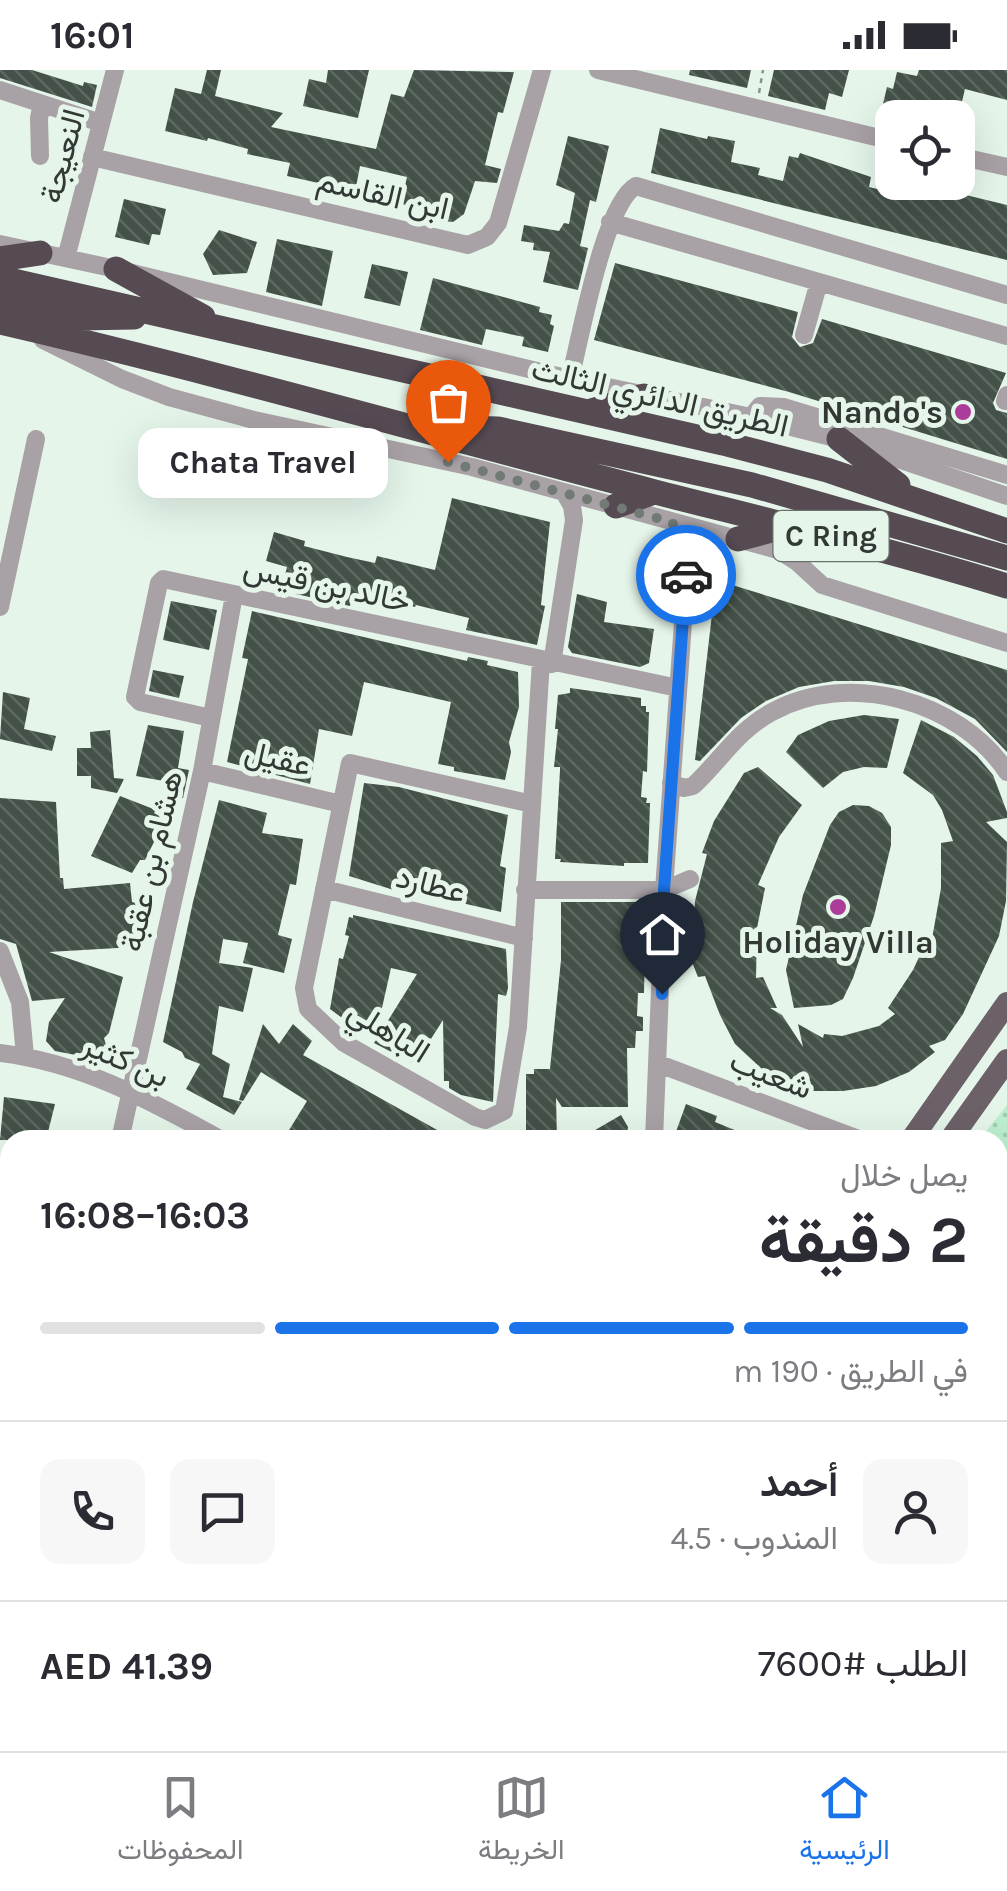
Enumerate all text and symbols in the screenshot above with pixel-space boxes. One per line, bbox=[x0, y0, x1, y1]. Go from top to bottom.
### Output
text: 16:01 bbox=[50, 13, 134, 58]
map controls bbox=[875, 100, 975, 200]
button: locate bbox=[875, 100, 975, 200]
street label: النعيجة bbox=[32, 105, 93, 207]
street label: ابن القاسم bbox=[313, 161, 452, 230]
street label: الطريق الدائري الثالث bbox=[526, 350, 792, 452]
pin bbox=[406, 360, 491, 463]
icon: bag bbox=[421, 375, 476, 430]
place label: Nando's bbox=[821, 394, 943, 431]
marker: Nando's bbox=[952, 401, 974, 423]
callout: Chata Travel bbox=[138, 427, 388, 497]
text: Chata Travel bbox=[169, 444, 357, 481]
road number: C Ring bbox=[774, 511, 888, 561]
courier bbox=[636, 525, 736, 625]
icon: car bbox=[659, 548, 714, 603]
street label: خالد بن قيس bbox=[240, 549, 414, 620]
street label: عقيل bbox=[241, 733, 315, 784]
street label: هشام بن عقبة bbox=[113, 767, 192, 956]
street label: عطارد bbox=[392, 858, 470, 912]
pin bbox=[620, 892, 705, 995]
marker: Holiday Villa bbox=[827, 896, 849, 918]
icon: home bbox=[635, 907, 690, 962]
place label: Holiday Villa bbox=[742, 924, 934, 961]
street label: الباهلي bbox=[337, 992, 436, 1077]
street label: بن كثير bbox=[75, 1025, 175, 1096]
street label: شعيب bbox=[725, 1042, 817, 1107]
text: يصل خلال bbox=[840, 1157, 968, 1194]
text: 16:03–16:08 bbox=[40, 1193, 250, 1238]
text: 2 دقيقة bbox=[759, 1202, 968, 1278]
text: في الطريق · 190 m bbox=[733, 1353, 968, 1390]
button: phone bbox=[40, 1459, 145, 1564]
button: chat bbox=[170, 1459, 275, 1564]
button: person bbox=[863, 1459, 968, 1564]
text: أحمد bbox=[760, 1461, 838, 1506]
text: المندوب · 4.5 bbox=[670, 1520, 838, 1557]
text: الطلب #7600 bbox=[758, 1641, 968, 1686]
text: AED 41.39 bbox=[40, 1644, 213, 1689]
tab: المحفوظات bbox=[117, 1770, 243, 1874]
tab: الخريطة bbox=[478, 1770, 565, 1874]
tab: الرئيسية bbox=[799, 1770, 890, 1874]

